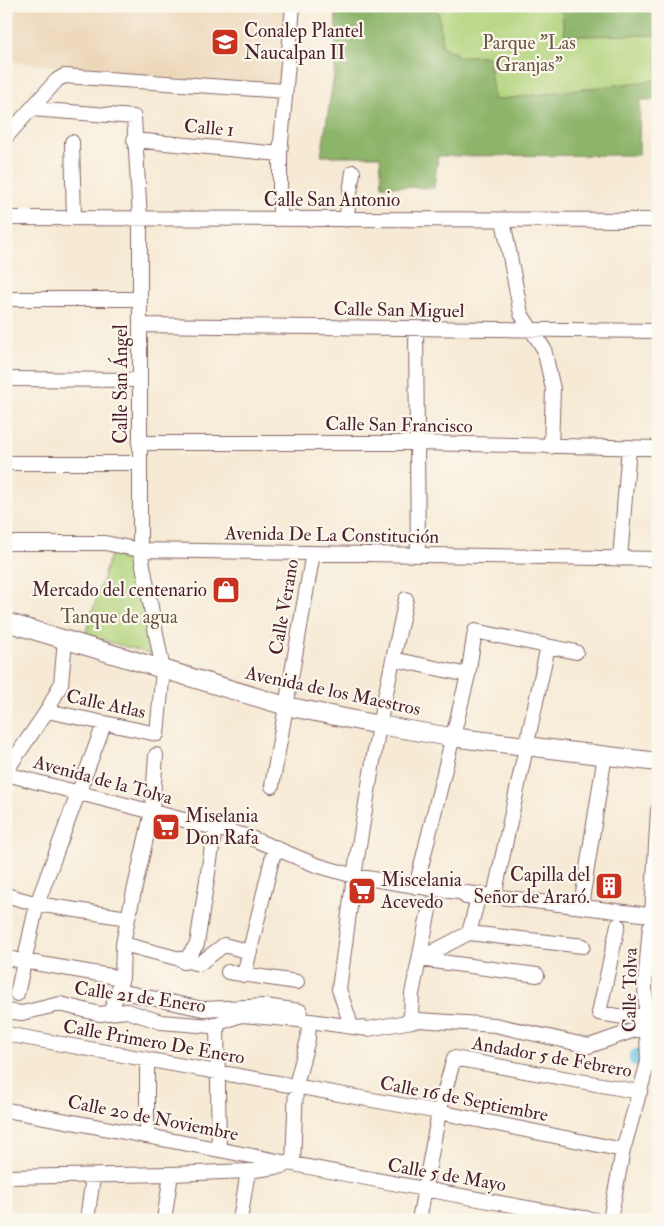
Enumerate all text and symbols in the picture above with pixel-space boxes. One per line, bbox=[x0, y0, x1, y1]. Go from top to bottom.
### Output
place label: Conalep Plantel Naucalpan II bbox=[244, 19, 364, 66]
school or university icon: Conalep Plantel Naucalpan II bbox=[210, 27, 240, 57]
park label: Parque "Las Granjas" bbox=[482, 31, 576, 77]
street label: Calle 1 bbox=[183, 114, 235, 142]
street label: Calle San Antonio bbox=[264, 188, 400, 212]
street label: Calle San Miguel bbox=[333, 297, 465, 323]
street label: Calle San Ángel bbox=[107, 324, 133, 444]
street label: Calle San Francisco bbox=[325, 412, 473, 438]
street label: Avenida De La Constitución bbox=[224, 521, 440, 549]
street label: Calle Verano bbox=[264, 557, 304, 657]
shop icon: Mercado del centenario bbox=[211, 575, 241, 605]
place label: Mercado del centenario bbox=[32, 578, 207, 602]
park label: Tanque de agua bbox=[60, 605, 178, 629]
street label: Avenida de los Maestros bbox=[242, 660, 423, 721]
street label: Calle Atlas bbox=[64, 684, 148, 724]
street label: Avenida de la Tolva bbox=[30, 750, 175, 810]
place label: Miselania Don Rafa bbox=[185, 804, 259, 850]
supermarket icon: Miselania Don Rafa bbox=[151, 812, 181, 842]
place label: Capilla del Señor de Araró. bbox=[473, 863, 590, 909]
place label: Miscelania Acevedo bbox=[380, 868, 462, 914]
building icon: Capilla del Señor de Araró. bbox=[594, 871, 624, 901]
supermarket icon: Miscelania Acevedo bbox=[347, 876, 377, 906]
street label: Calle Tolva bbox=[617, 947, 643, 1033]
street label: Calle 21 de Enero bbox=[73, 976, 207, 1018]
street label: Calle Primero De Enero bbox=[61, 1014, 247, 1070]
street label: Andador 5 de Febrero bbox=[469, 1031, 634, 1083]
street label: Calle 16 de Septiembre bbox=[378, 1071, 550, 1128]
street label: Calle 20 de Noviembre bbox=[66, 1090, 240, 1146]
street label: Calle 5 de Mayo bbox=[386, 1153, 508, 1197]

